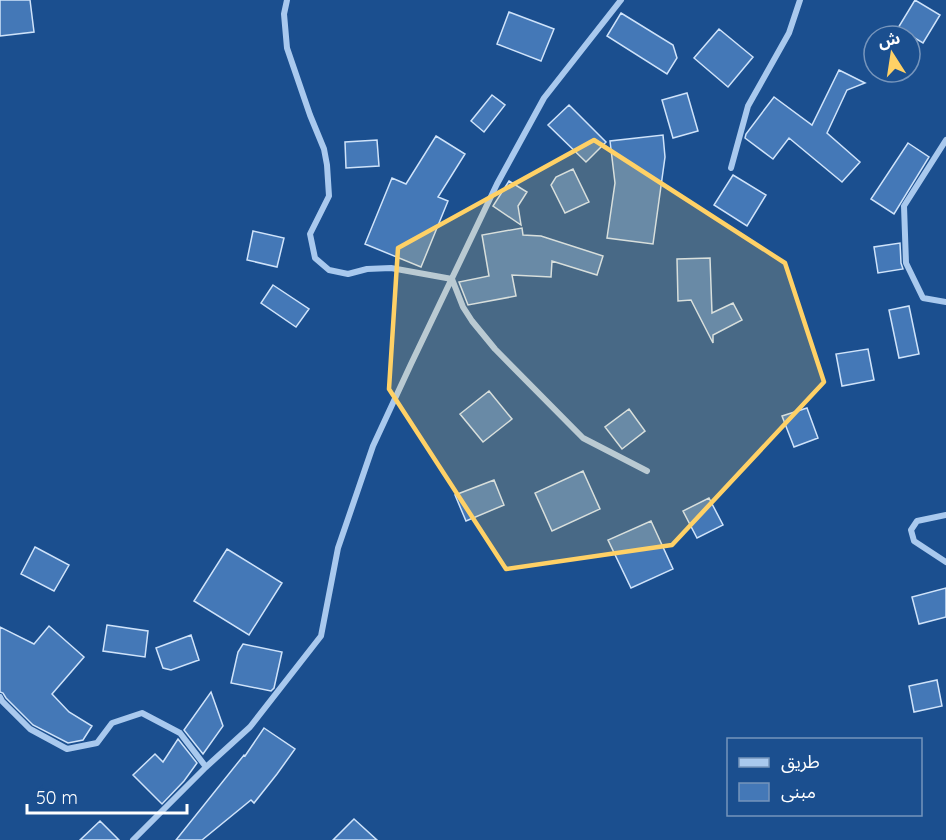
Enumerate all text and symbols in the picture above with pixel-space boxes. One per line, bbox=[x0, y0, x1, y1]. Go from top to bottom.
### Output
north arrow bbox=[862, 24, 922, 84]
text: ش bbox=[876, 27, 902, 51]
legend bbox=[727, 738, 922, 816]
text: طريق bbox=[781, 750, 820, 773]
scale bar bbox=[27, 777, 188, 815]
text: مبنى bbox=[781, 780, 816, 803]
text: 50 m bbox=[36, 786, 78, 809]

